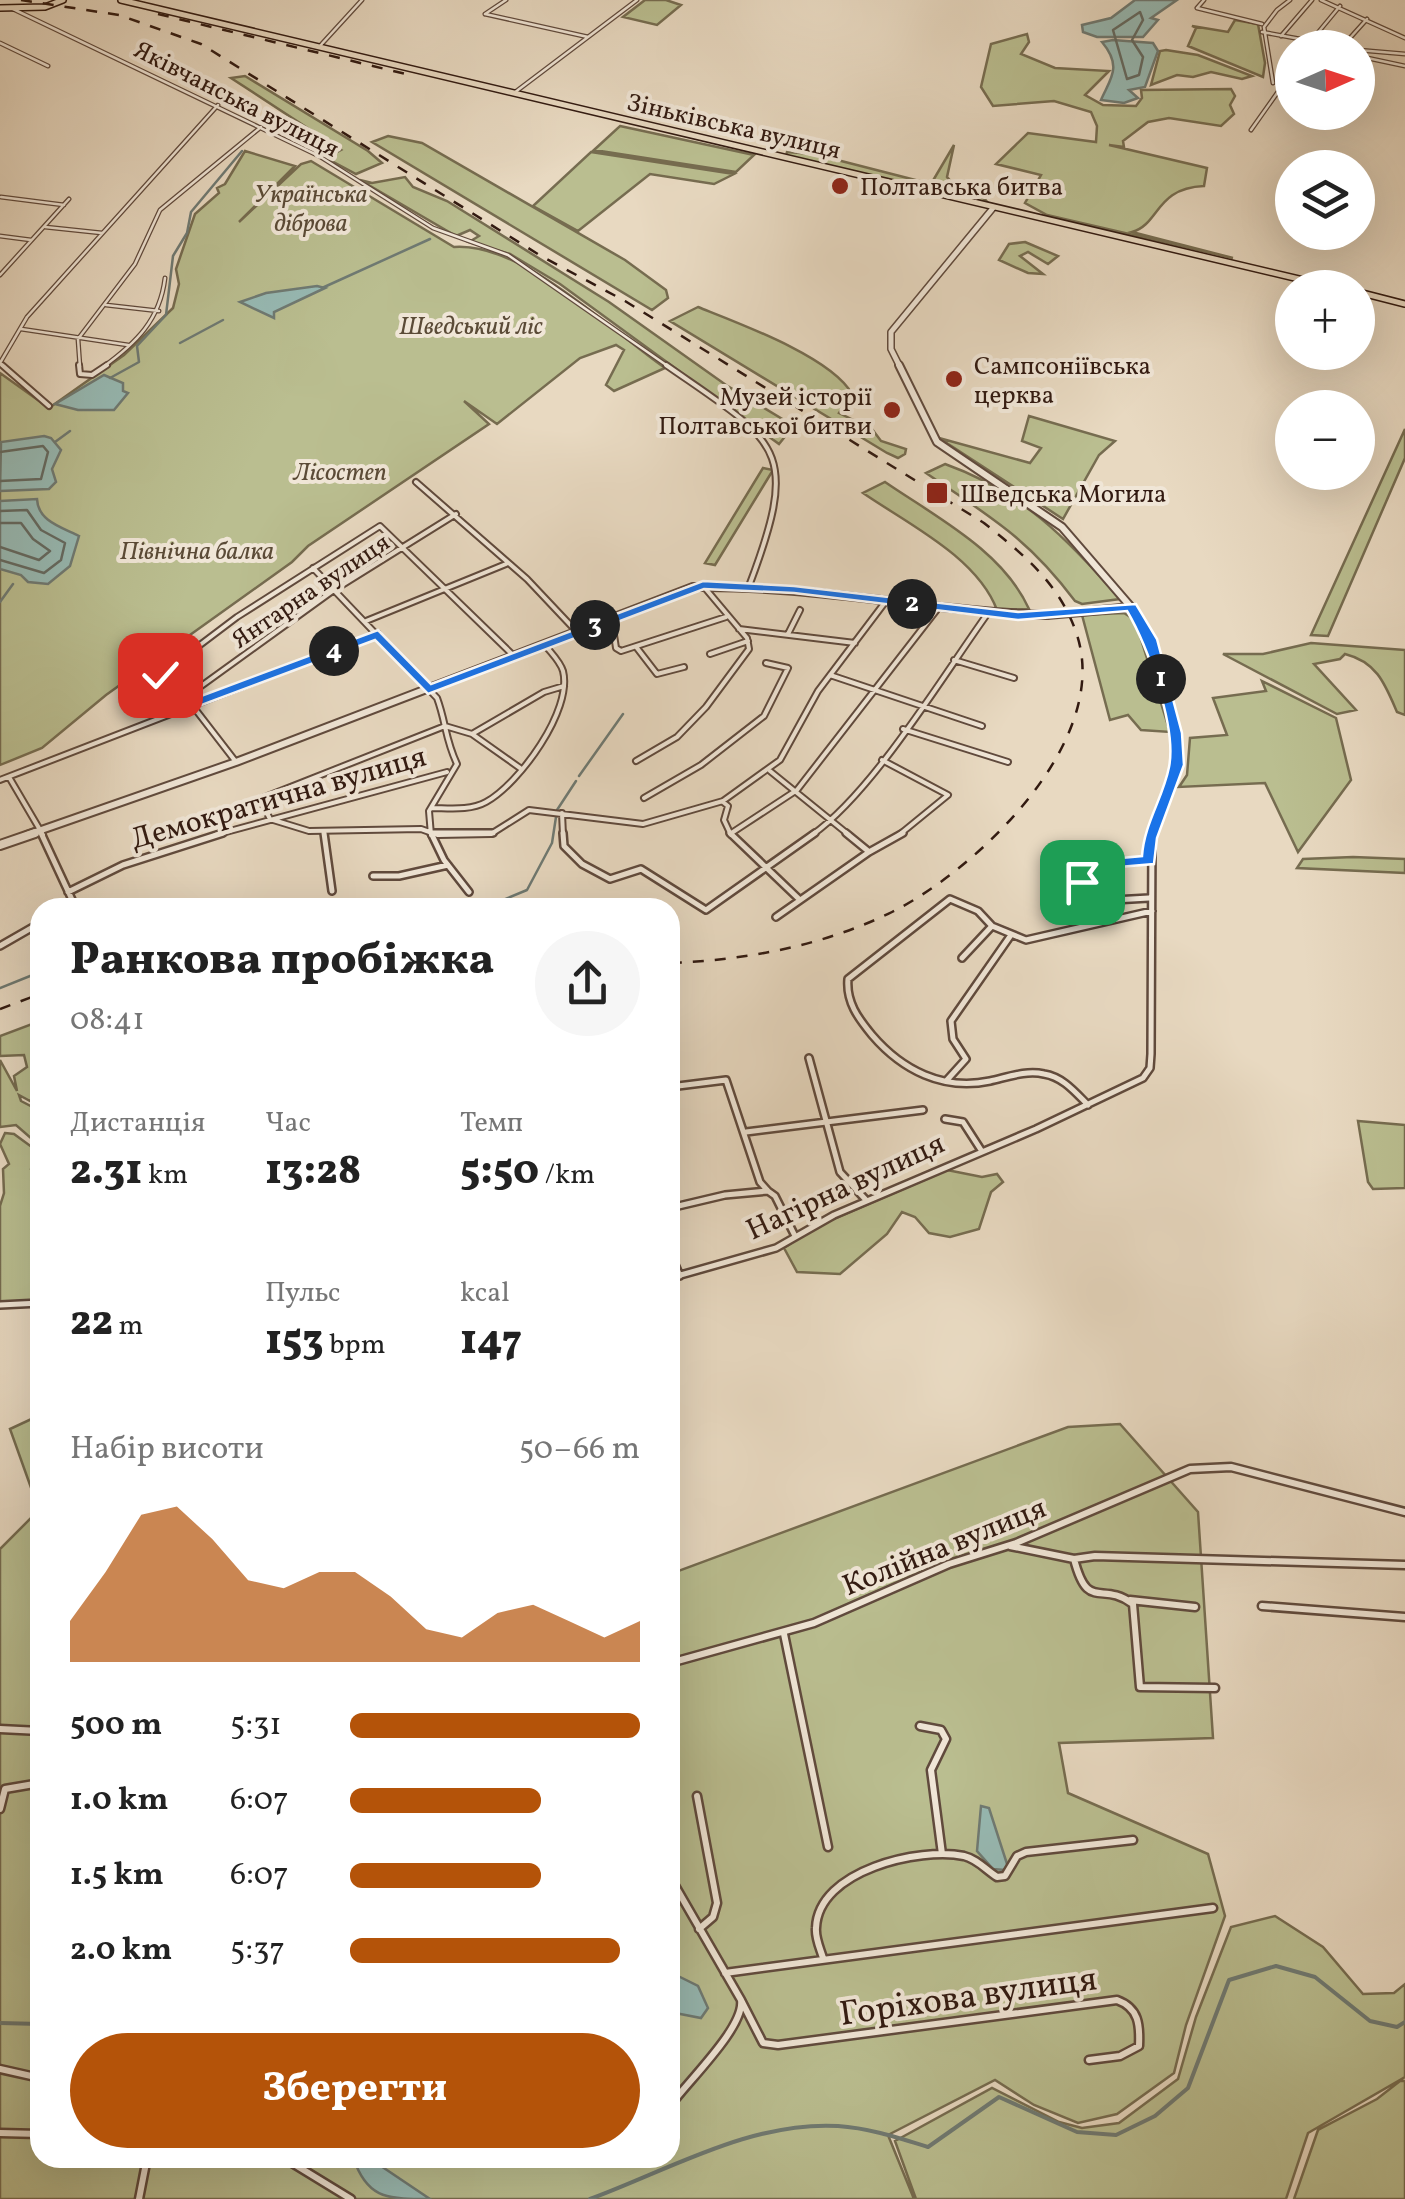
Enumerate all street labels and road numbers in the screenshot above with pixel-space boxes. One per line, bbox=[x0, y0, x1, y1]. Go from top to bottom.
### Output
street label: Яківчанська вулиця bbox=[127, 33, 344, 167]
street label: Зіньківська вулиця bbox=[623, 86, 844, 169]
street label: Янтарна вулиця bbox=[225, 526, 398, 658]
street label: Демократична вулиця bbox=[126, 737, 431, 861]
street label: Нагірна вулиця bbox=[740, 1123, 952, 1252]
street label: Колійна вулиця bbox=[837, 1488, 1053, 1608]
street label: Горіхова вулиця bbox=[837, 1956, 1100, 2040]

